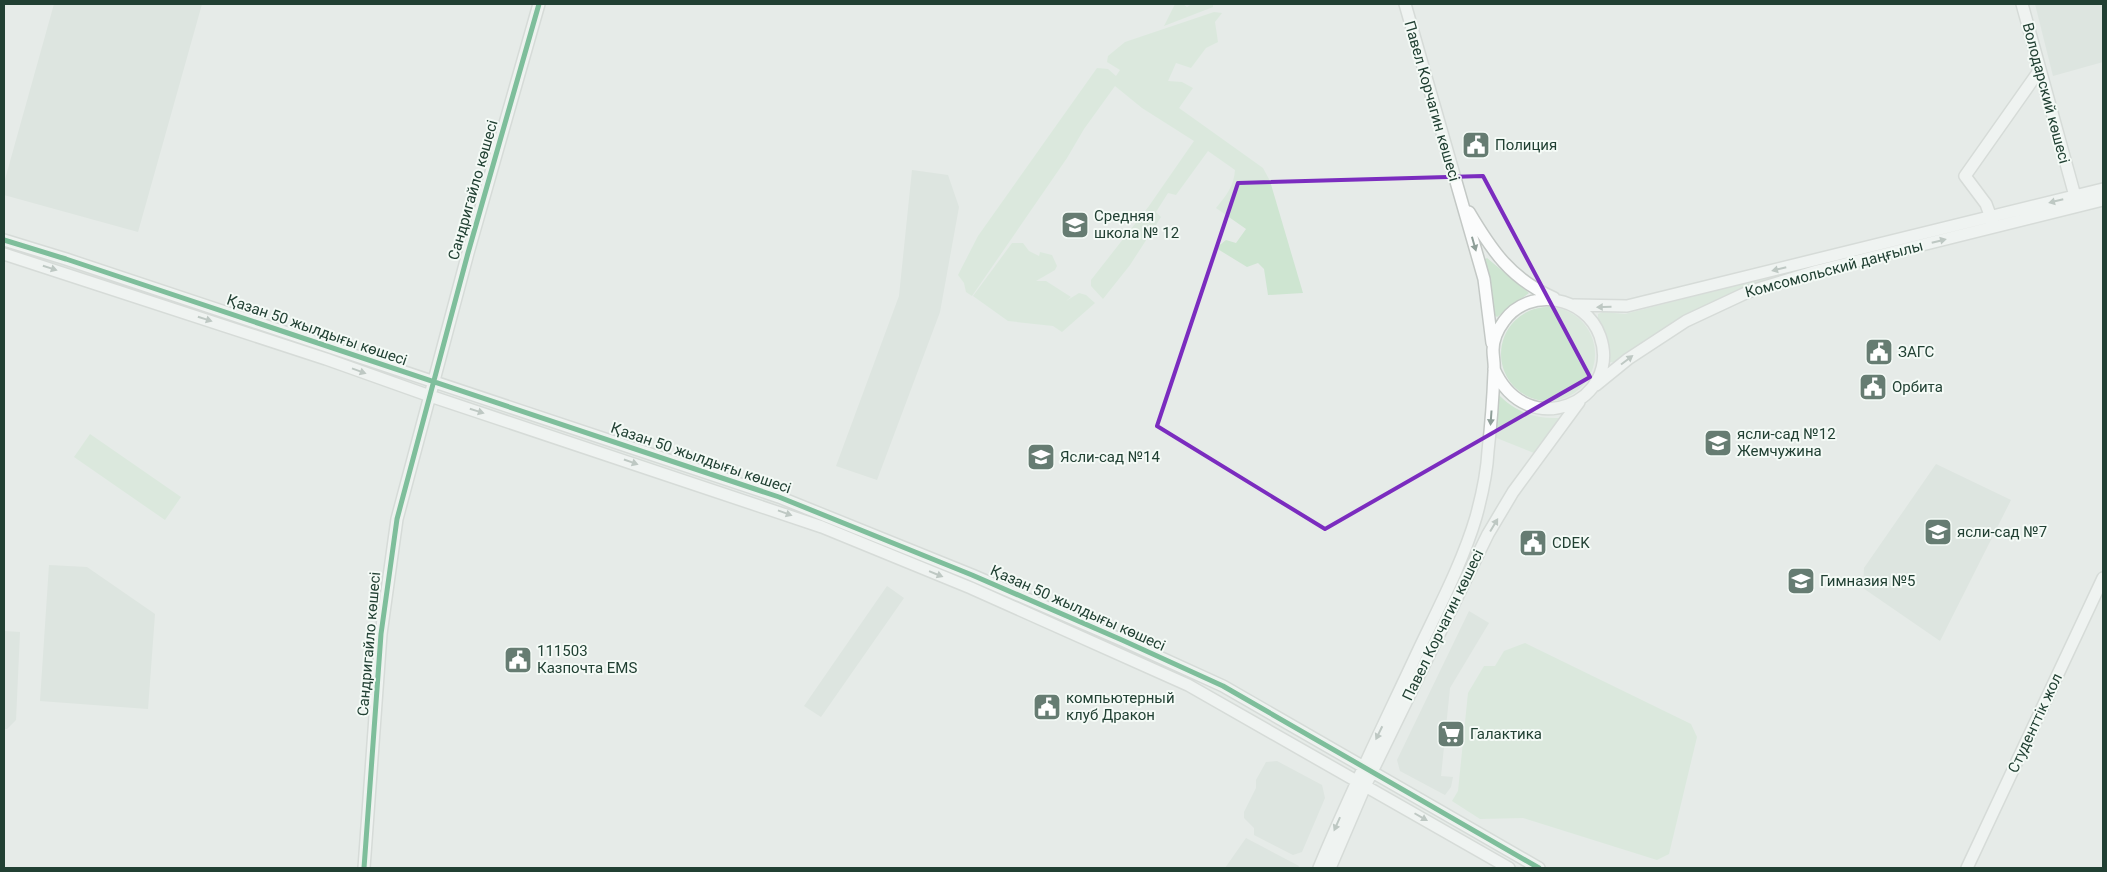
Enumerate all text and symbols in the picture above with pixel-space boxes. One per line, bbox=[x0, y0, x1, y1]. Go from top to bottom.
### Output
street label: Павел Корчагин көшесі bbox=[1400, 19, 1464, 183]
street label: Володарский көшесі bbox=[2019, 21, 2073, 165]
street label: Сандригайло көшесі bbox=[444, 118, 502, 262]
public building icon: Полиция bbox=[1461, 130, 1491, 160]
place label: Полиция bbox=[1495, 136, 1557, 154]
one-way arrow bbox=[2048, 197, 2063, 205]
place label: Средняя школа № 12 bbox=[1094, 207, 1179, 242]
school or university icon: Средняя школа № 12 bbox=[1060, 210, 1090, 240]
one-way arrow bbox=[1470, 237, 1478, 252]
street label: Комсомольский даңғылы bbox=[1743, 237, 1925, 301]
one-way arrow bbox=[1932, 237, 1947, 245]
one-way arrow bbox=[43, 265, 58, 272]
one-way arrow bbox=[1772, 265, 1787, 273]
street label: Қазан 50 жылдығы көшесі bbox=[224, 291, 410, 369]
one-way arrow bbox=[1595, 303, 1611, 311]
one-way arrow bbox=[197, 316, 212, 323]
public building icon: ЗАГС bbox=[1864, 337, 1894, 367]
place label: ЗАГС bbox=[1898, 343, 1935, 361]
one-way arrow bbox=[1620, 355, 1633, 366]
one-way arrow bbox=[352, 367, 367, 375]
public building icon: Орбита bbox=[1858, 372, 1888, 402]
place label: Орбита bbox=[1892, 378, 1943, 396]
one-way arrow bbox=[469, 407, 484, 415]
one-way arrow bbox=[1487, 410, 1495, 426]
street label: Қазан 50 жылдығы көшесі bbox=[608, 419, 794, 497]
place label: ясли-сад №12 Жемчужина bbox=[1737, 425, 1836, 460]
school or university icon: ясли-сад №12 Жемчужина bbox=[1703, 428, 1733, 458]
school or university icon: Ясли-сад №14 bbox=[1026, 442, 1056, 472]
place label: Ясли-сад №14 bbox=[1060, 448, 1161, 466]
one-way arrow bbox=[623, 459, 638, 466]
one-way arrow bbox=[778, 509, 793, 517]
school or university icon: ясли-сад №7 bbox=[1923, 517, 1953, 547]
one-way arrow bbox=[1489, 518, 1498, 531]
place label: ясли-сад №7 bbox=[1957, 523, 2047, 541]
public building icon: CDEK bbox=[1518, 528, 1548, 558]
place label: CDEK bbox=[1552, 534, 1590, 552]
street label: Павел Корчагин көшесі bbox=[1399, 546, 1487, 704]
street label: Қазан 50 жылдығы көшесі bbox=[988, 561, 1168, 655]
school or university icon: Гимназия №5 bbox=[1786, 566, 1816, 596]
one-way arrow bbox=[929, 570, 943, 578]
street label: Сандригайло көшесі bbox=[354, 571, 384, 717]
place label: Гимназия №5 bbox=[1820, 572, 1916, 590]
place label: 111503 Казпочта EMS bbox=[537, 642, 637, 677]
public building icon: 111503 Казпочта EMS bbox=[503, 645, 533, 675]
street label: Студенттік жол bbox=[2004, 670, 2066, 776]
place label: компьютерный клуб Дракон bbox=[1066, 689, 1175, 724]
public building icon: компьютерный клуб Дракон bbox=[1032, 692, 1062, 722]
supermarket icon: Галактика bbox=[1436, 719, 1466, 749]
place label: Галактика bbox=[1470, 725, 1542, 743]
one-way arrow bbox=[1375, 726, 1383, 740]
one-way arrow bbox=[1414, 812, 1427, 821]
one-way arrow bbox=[1333, 817, 1341, 831]

